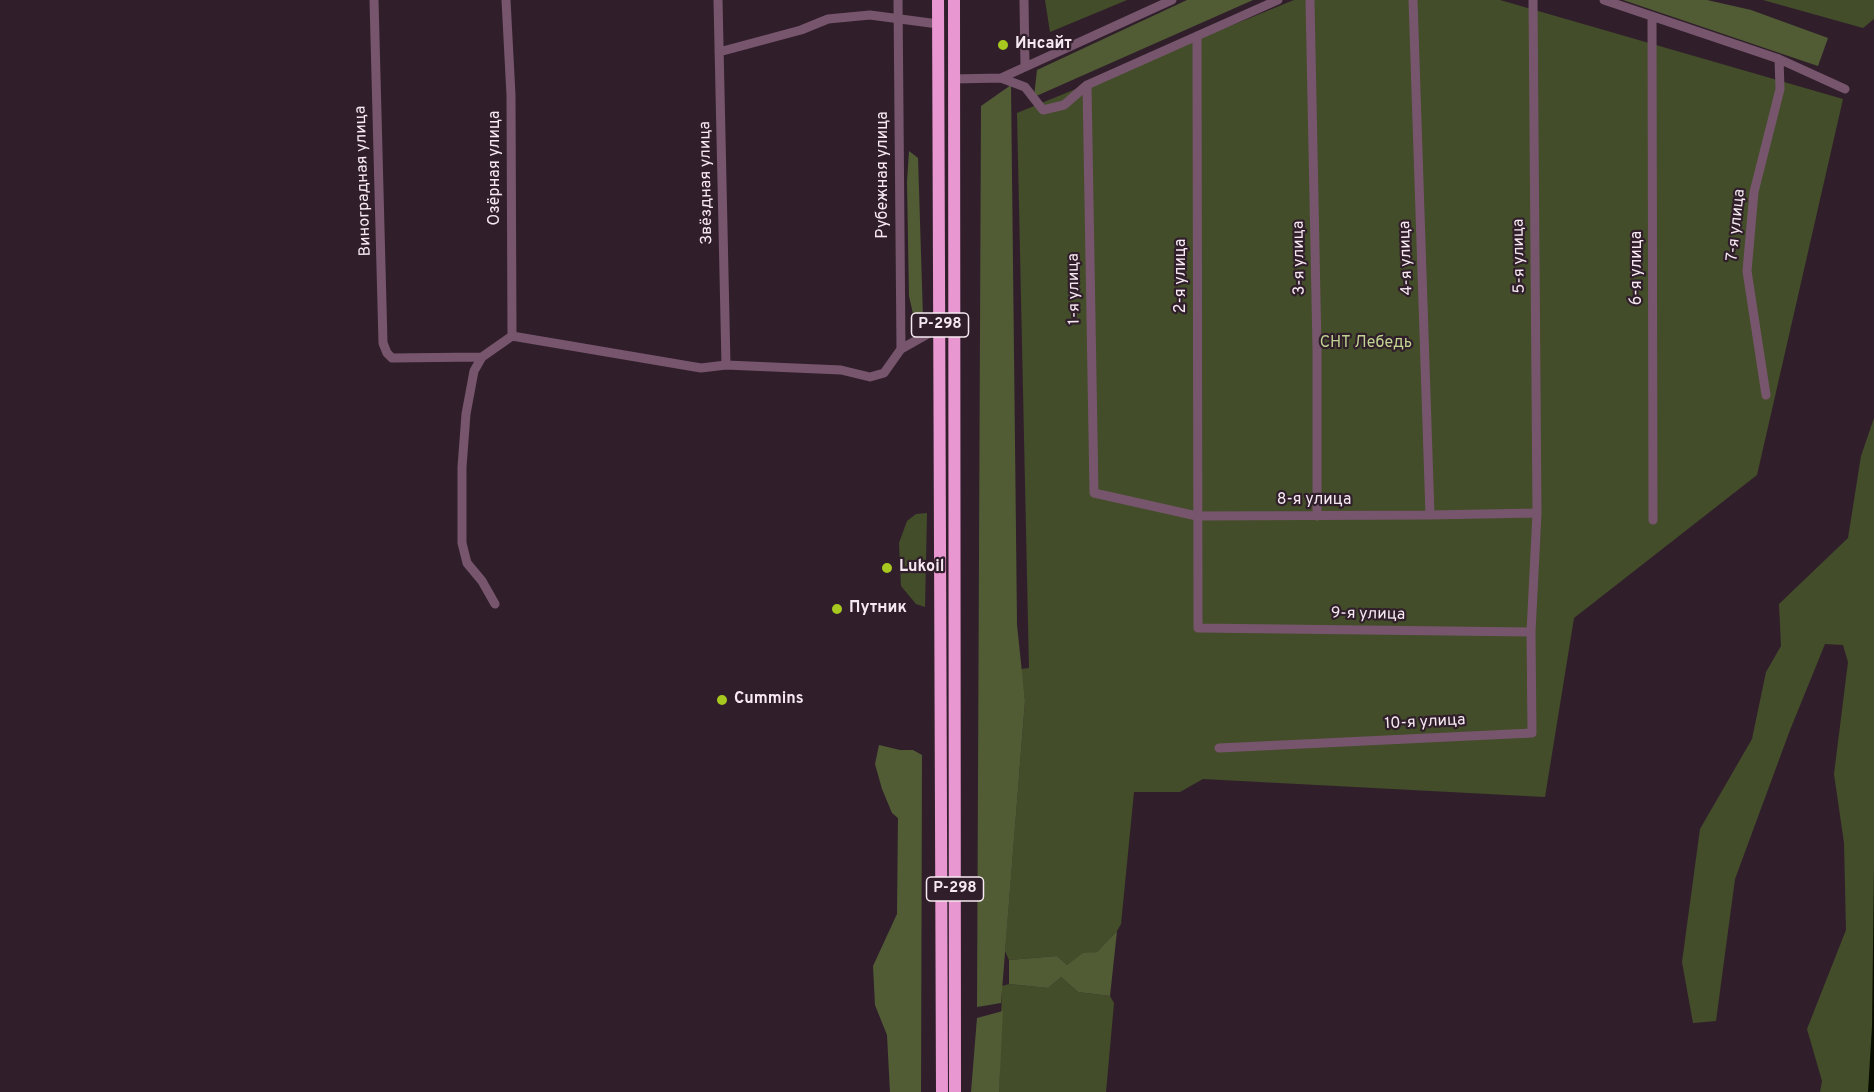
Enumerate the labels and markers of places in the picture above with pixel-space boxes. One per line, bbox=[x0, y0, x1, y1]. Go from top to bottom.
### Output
place label: Инсайт bbox=[1015, 35, 1072, 55]
marker: Инсайт bbox=[996, 38, 1010, 52]
place label: Lukoil bbox=[899, 558, 944, 578]
marker: Lukoil bbox=[880, 561, 894, 575]
place label: Путник bbox=[849, 599, 907, 619]
marker: Путник bbox=[830, 602, 844, 616]
place label: Cummins bbox=[734, 690, 804, 710]
marker: Cummins bbox=[715, 693, 729, 707]

